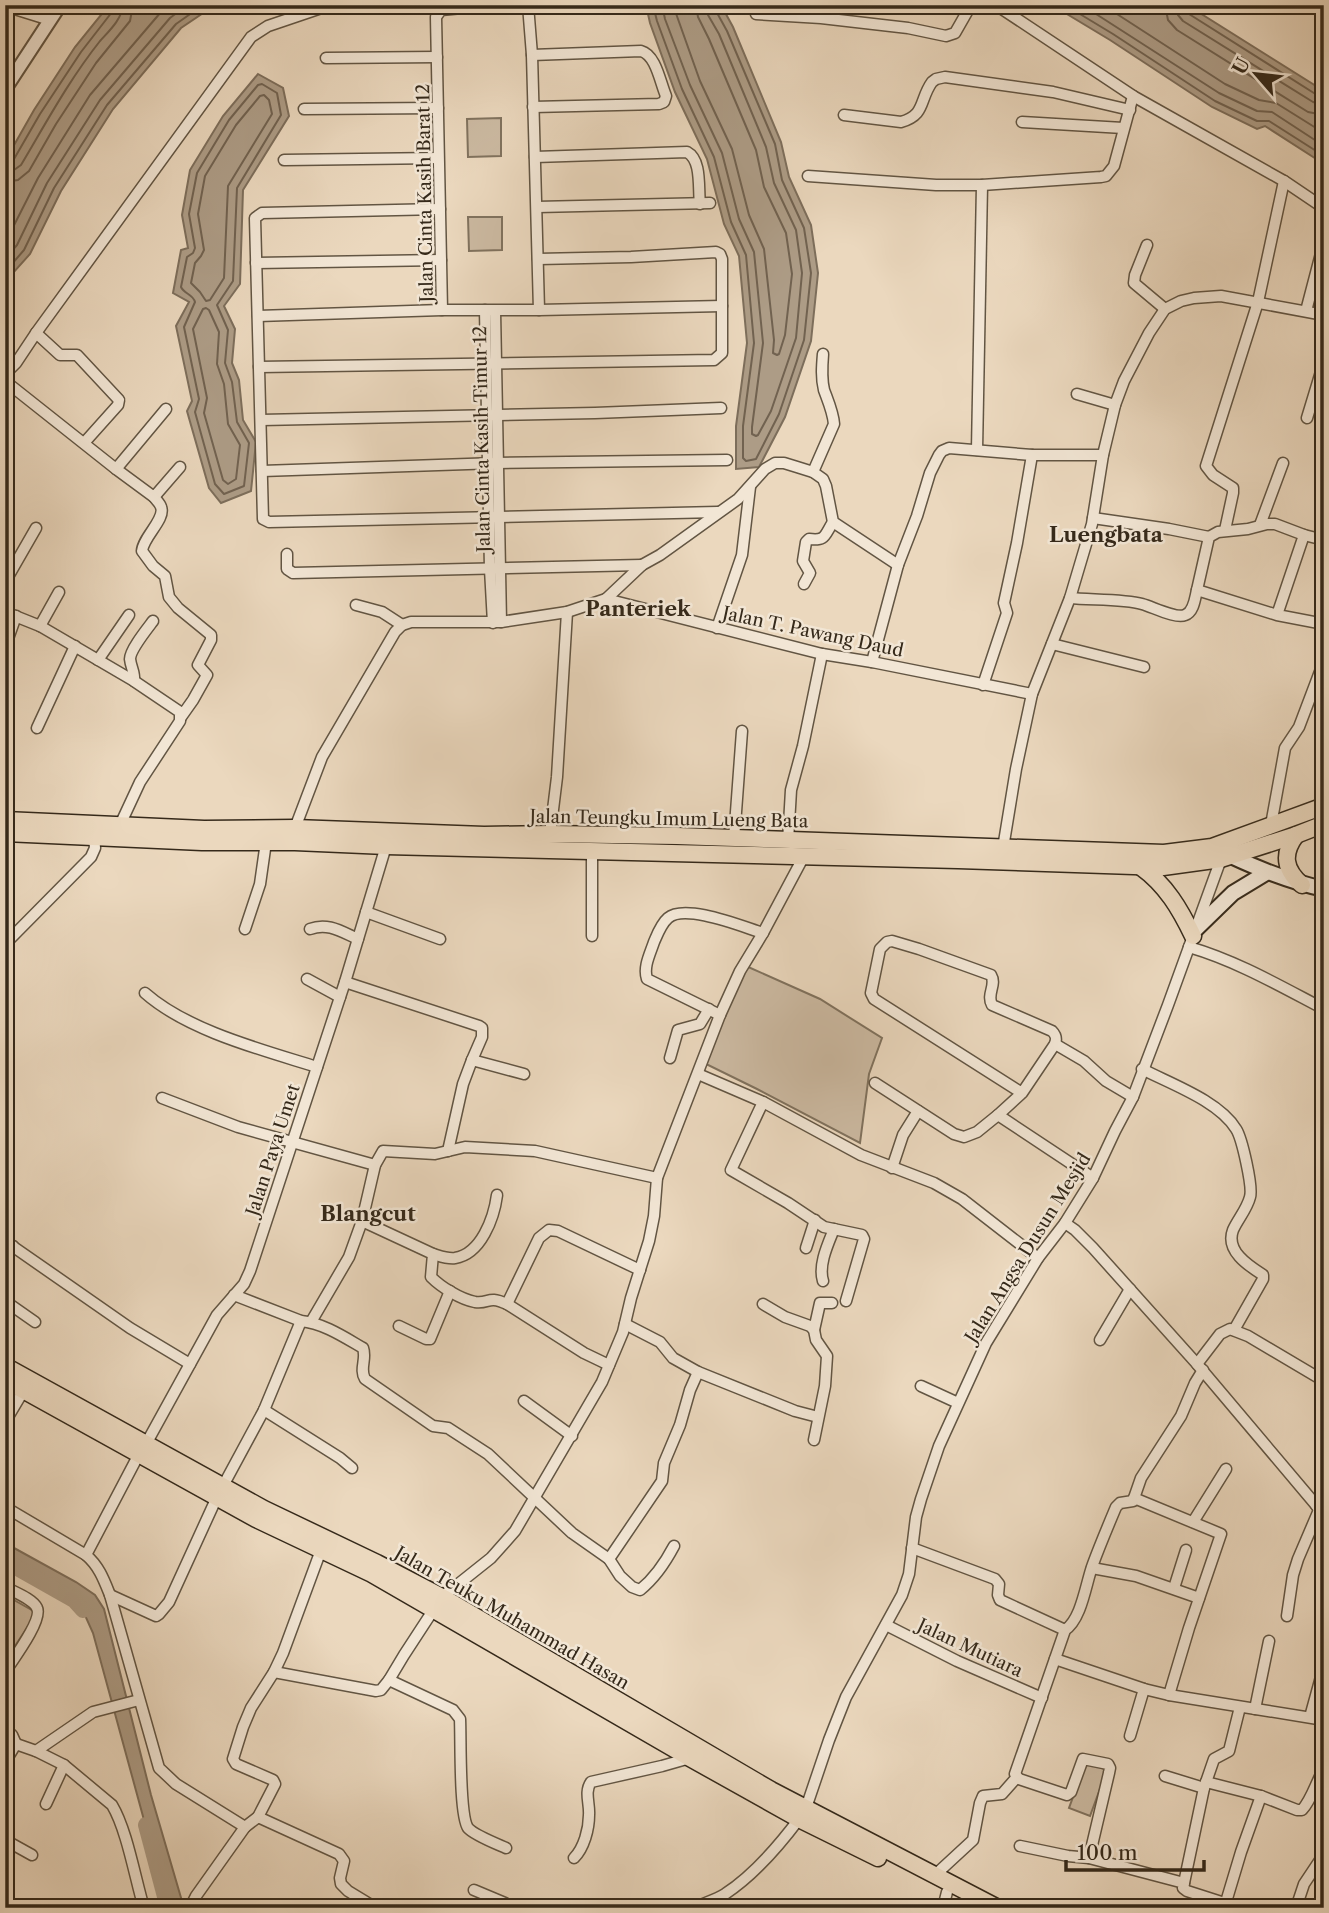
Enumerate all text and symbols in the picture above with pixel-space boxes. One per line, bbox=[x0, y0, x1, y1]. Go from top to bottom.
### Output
north arrow bbox=[1220, 38, 1290, 108]
text: U bbox=[1228, 54, 1255, 78]
street label: Jalan Cinta Kasih Barat 12 bbox=[412, 84, 438, 305]
street label: Jalan Cinta Kasih Timur 12 bbox=[469, 326, 495, 555]
district label: Luengbata bbox=[1049, 522, 1164, 547]
district label: Panteriek bbox=[585, 596, 692, 621]
street label: Jalan T. Pawang Daud bbox=[718, 601, 905, 662]
street label: Jalan Teungku Imum Lueng Bata bbox=[526, 806, 809, 832]
street label: Jalan Paya Umet bbox=[240, 1081, 305, 1222]
street label: Jalan Angsa Dusun Mesjid bbox=[959, 1149, 1096, 1350]
district label: Blangcut bbox=[320, 1201, 416, 1226]
street label: Jalan Teuku Muhammad Hasan bbox=[388, 1540, 633, 1694]
street label: Jalan Mutiara bbox=[911, 1613, 1027, 1682]
scale bar bbox=[1066, 1829, 1205, 1873]
text: 100 m bbox=[1077, 1840, 1138, 1865]

